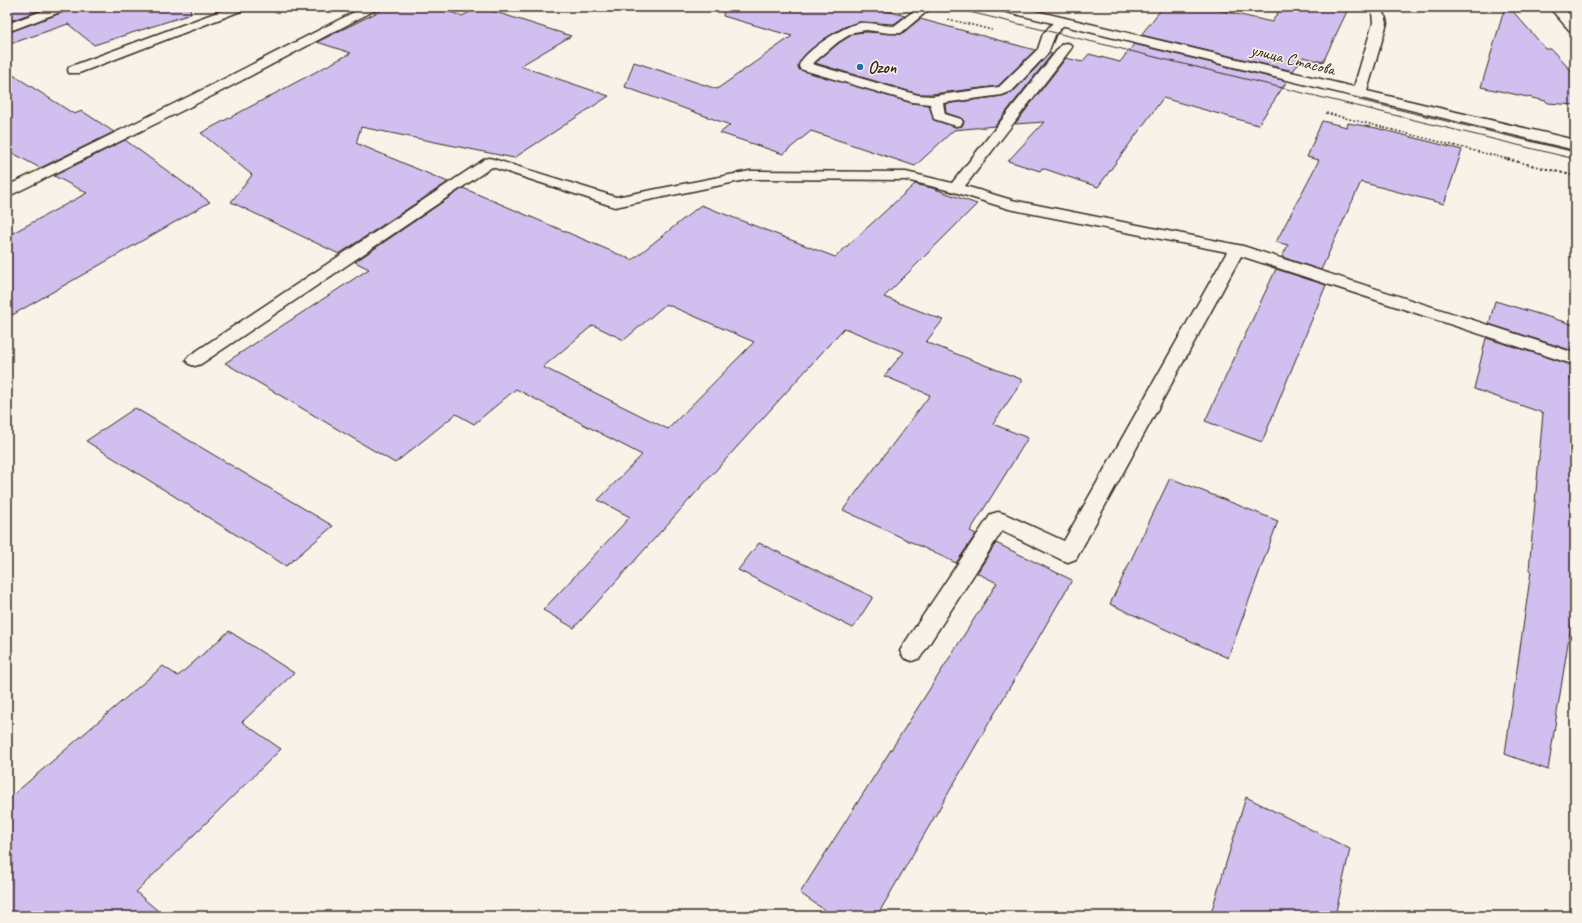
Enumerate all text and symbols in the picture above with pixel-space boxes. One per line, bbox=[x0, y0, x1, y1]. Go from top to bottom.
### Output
street label: улица Стасова bbox=[1248, 39, 1339, 81]
place label: Ozon bbox=[868, 57, 898, 78]
marker: Ozon bbox=[855, 62, 865, 72]

